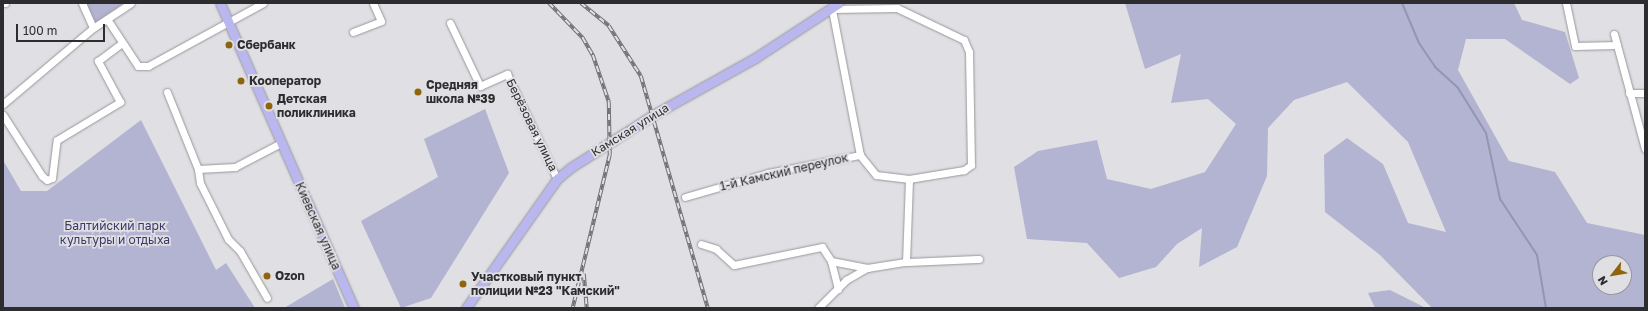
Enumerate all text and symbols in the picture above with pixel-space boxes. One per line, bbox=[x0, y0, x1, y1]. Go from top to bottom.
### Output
scale bar bbox=[18, 16, 107, 42]
text: 100 m bbox=[23, 23, 57, 38]
place label: Сбербанк bbox=[237, 38, 296, 52]
marker: Сбербанк bbox=[224, 40, 234, 50]
place label: Кооператор bbox=[249, 74, 321, 88]
marker: Кооператор bbox=[236, 76, 246, 86]
street label: Берёзовая улица bbox=[503, 76, 561, 174]
place label: Средняя школа №39 bbox=[426, 78, 495, 106]
marker: Средняя школа №39 bbox=[413, 87, 423, 97]
place label: Детская поликлиника bbox=[277, 92, 356, 120]
street label: Камская улица bbox=[589, 100, 671, 160]
marker: Детская поликлиника bbox=[264, 101, 274, 111]
street label: 1-й Камский переулок bbox=[718, 150, 850, 194]
street label: Киевская улица bbox=[292, 180, 344, 272]
park label: Балтийский парк культуры и отдыха bbox=[60, 219, 170, 247]
north arrow bbox=[1592, 255, 1632, 295]
place label: Ozon bbox=[275, 269, 305, 283]
place label: Участковый пункт полиции №23 "Камский" bbox=[471, 270, 620, 298]
marker: Ozon bbox=[262, 271, 272, 281]
text: N bbox=[1594, 274, 1610, 288]
marker: Участковый пункт полиции №23 "Камский" bbox=[458, 279, 468, 289]

